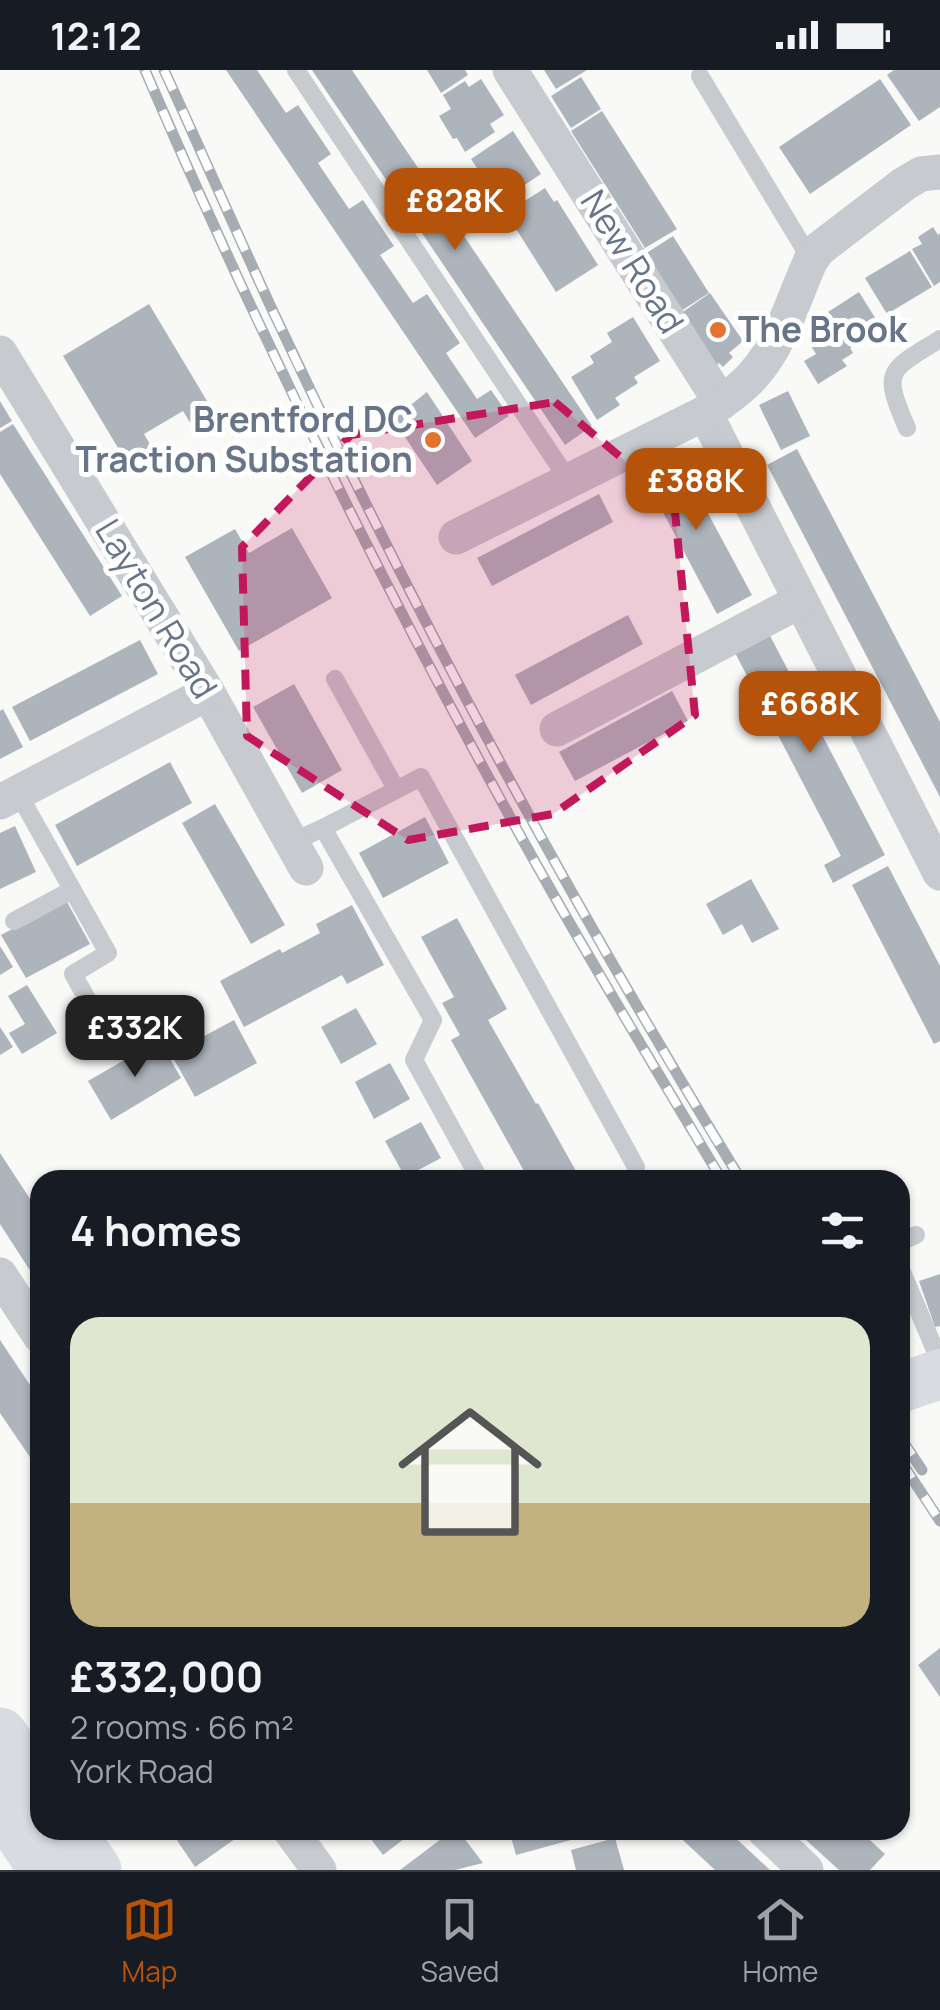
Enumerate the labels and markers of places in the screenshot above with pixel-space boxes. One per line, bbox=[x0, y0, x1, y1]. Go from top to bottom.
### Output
pin: £828K bbox=[385, 168, 525, 253]
place label: The Brook bbox=[738, 305, 908, 353]
marker: The Brook bbox=[707, 319, 729, 341]
place label: Brentford DC Traction Substation bbox=[75, 395, 413, 483]
marker: Brentford DC Traction Substation bbox=[422, 429, 444, 451]
pin: £388K bbox=[626, 448, 766, 533]
pin: £668K bbox=[740, 671, 880, 756]
pin: £332K bbox=[65, 995, 205, 1080]

